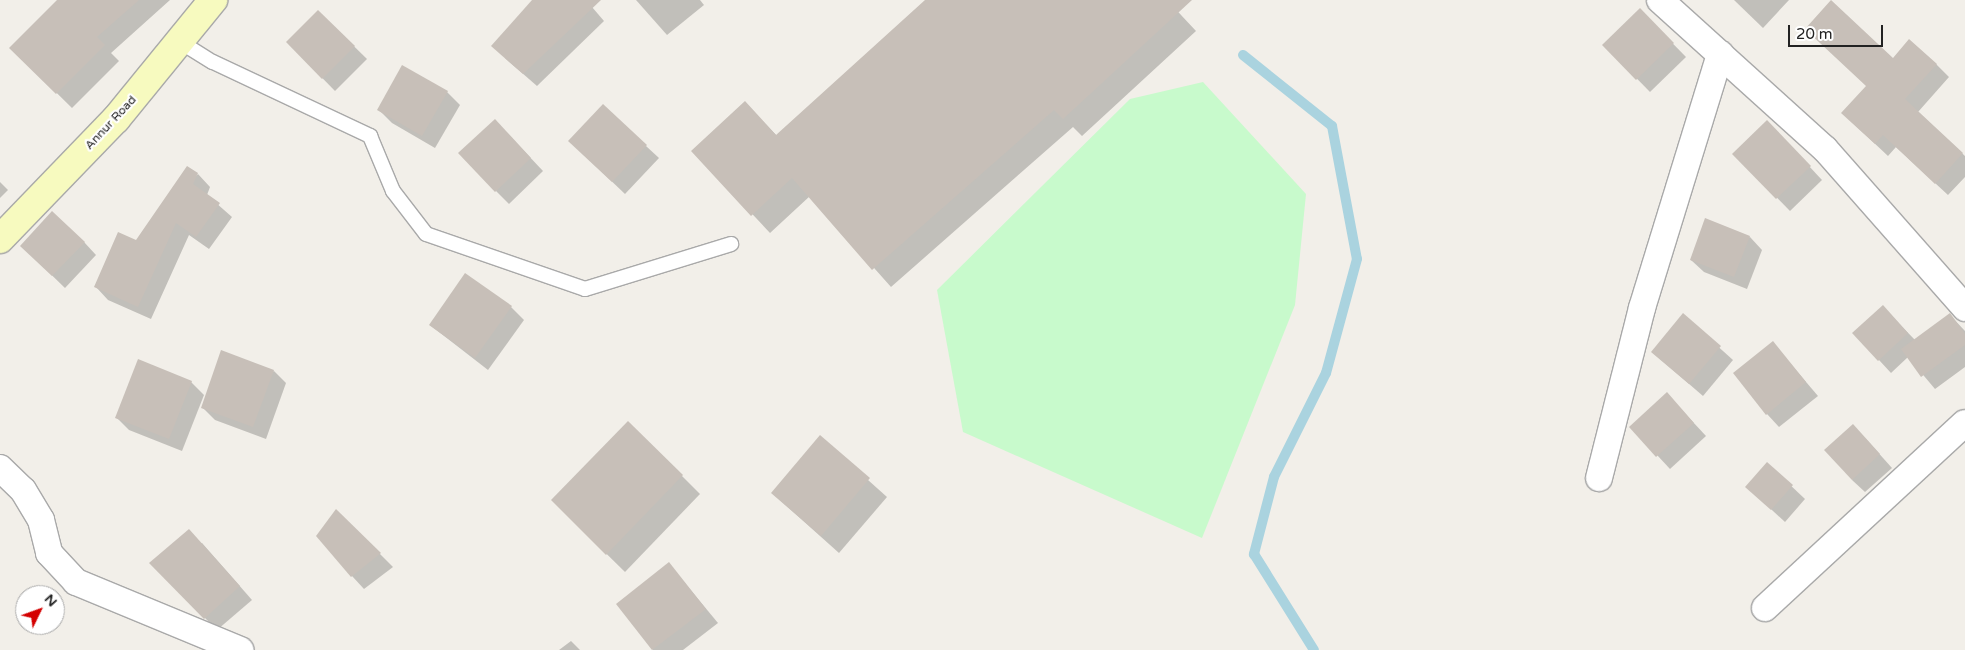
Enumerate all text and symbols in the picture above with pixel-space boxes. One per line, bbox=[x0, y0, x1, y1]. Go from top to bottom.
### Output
scale bar bbox=[1790, 15, 1885, 47]
text: 20 m bbox=[1796, 25, 1833, 43]
street label: Annur Road bbox=[82, 93, 140, 153]
north arrow bbox=[15, 585, 65, 635]
text: N bbox=[41, 590, 61, 610]

